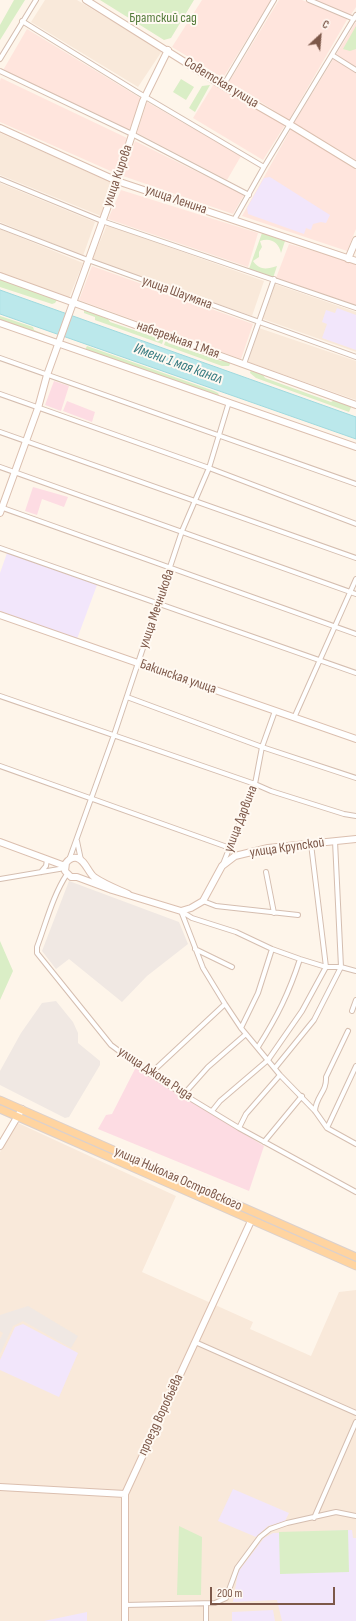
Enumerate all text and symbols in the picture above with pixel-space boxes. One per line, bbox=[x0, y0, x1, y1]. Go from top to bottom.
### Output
park label: Братский сад bbox=[129, 10, 197, 26]
north arrow bbox=[300, 16, 340, 56]
text: С bbox=[320, 18, 331, 32]
street label: Советская улица bbox=[181, 54, 261, 112]
street label: улица Кирова bbox=[100, 143, 136, 209]
street label: улица Ленина bbox=[143, 182, 209, 218]
street label: улица Шаумяна bbox=[140, 273, 214, 313]
street label: набережная 1 Мая bbox=[134, 317, 222, 363]
water label: Имени 1 мая канал bbox=[131, 340, 225, 388]
street label: улица Мечникова bbox=[136, 567, 178, 651]
street label: Бакинская улица bbox=[138, 656, 218, 698]
street label: улица Дарвина bbox=[221, 783, 261, 855]
street label: улица Крупской bbox=[249, 834, 325, 862]
street label: улица Джона Рида bbox=[114, 1043, 196, 1105]
street label: улица Николая Островского bbox=[112, 1143, 244, 1215]
street label: проезд Воробьёва bbox=[135, 1372, 187, 1458]
scale bar bbox=[212, 1579, 337, 1605]
text: 200 m bbox=[217, 1586, 242, 1601]

